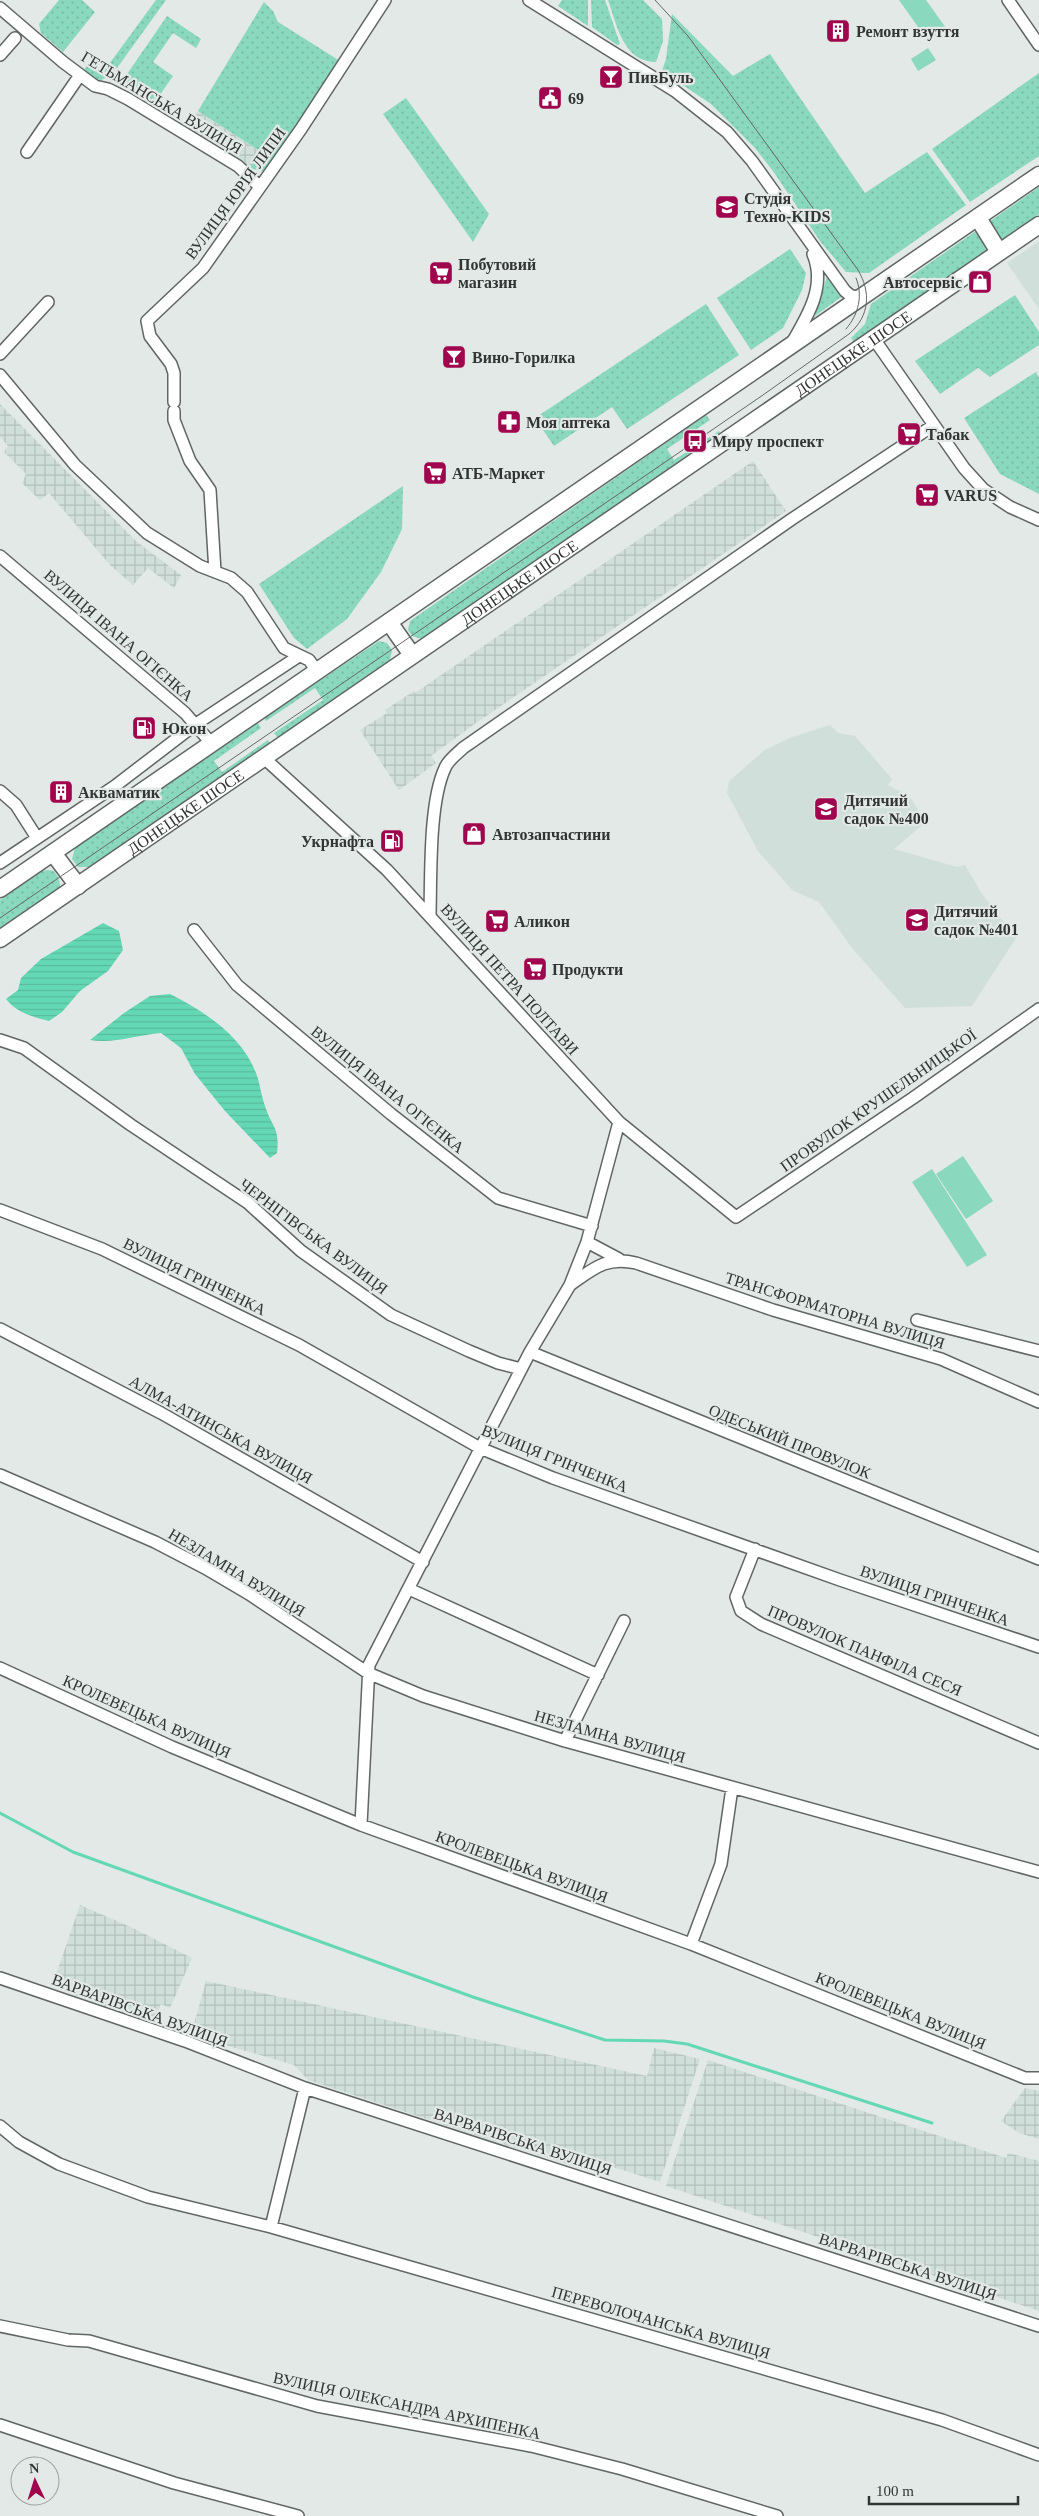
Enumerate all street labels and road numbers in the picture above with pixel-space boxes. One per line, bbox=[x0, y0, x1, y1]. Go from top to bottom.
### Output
street label: ГЕТЬМАНСЬКА ВУЛИЦЯ bbox=[78, 48, 245, 158]
street label: ВУЛИЦЯ ЮРІЯ ЛИПИ bbox=[182, 124, 290, 263]
street label: ДОНЕЦЬКЕ ШОСЕ bbox=[792, 307, 915, 400]
street label: ДОНЕЦЬКЕ ШОСЕ bbox=[458, 537, 581, 629]
street label: ВУЛИЦЯ ІВАНА ОГІЄНКА bbox=[40, 566, 197, 706]
street label: ДОНЕЦЬКЕ ШОСЕ bbox=[124, 766, 247, 859]
street label: ВУЛИЦЯ ПЕТРА ПОЛТАВИ bbox=[437, 900, 582, 1059]
street label: ВУЛИЦЯ ІВАНА ОГІЄНКА bbox=[307, 1022, 468, 1157]
street label: ПРОВУЛОК КРУШЕЛЬНИЦЬКОЇ bbox=[777, 1026, 980, 1176]
street label: ЧЕРНІГІВСЬКА ВУЛИЦЯ bbox=[236, 1175, 391, 1299]
street label: ВУЛИЦЯ ГРІНЧЕНКА bbox=[120, 1235, 269, 1319]
street label: ТРАНСФОРМАТОРНА ВУЛИЦЯ bbox=[723, 1269, 947, 1353]
street label: АЛМА-АТИНСЬКА ВУЛИЦЯ bbox=[126, 1372, 315, 1488]
street label: ОДЕСЬКИЙ ПРОВУЛОК bbox=[706, 1400, 874, 1483]
street label: ВУЛИЦЯ ГРІНЧЕНКА bbox=[479, 1421, 631, 1497]
street label: НЕЗЛАМНА ВУЛИЦЯ bbox=[165, 1525, 308, 1621]
street label: ВУЛИЦЯ ГРІНЧЕНКА bbox=[858, 1562, 1012, 1630]
street label: ПРОВУЛОК ПАНФІЛА СЕСЯ bbox=[765, 1602, 965, 1699]
street label: КРОЛЕВЕЦЬКА ВУЛИЦЯ bbox=[60, 1672, 234, 1762]
street label: НЕЗЛАМНА ВУЛИЦЯ bbox=[532, 1707, 688, 1767]
street label: КРОЛЕВЕЦЬКА ВУЛИЦЯ bbox=[433, 1827, 611, 1907]
street label: КРОЛЕВЕЦЬКА ВУЛИЦЯ bbox=[813, 1968, 989, 2054]
street label: ВАРВАРІВСЬКА ВУЛИЦЯ bbox=[49, 1971, 230, 2051]
street label: ВАРВАРІВСЬКА ВУЛИЦЯ bbox=[432, 2105, 614, 2179]
street label: ВАРВАРІВСЬКА ВУЛИЦЯ bbox=[817, 2230, 999, 2304]
street label: ПЕРЕВОЛОЧАНСЬКА ВУЛИЦЯ bbox=[549, 2283, 772, 2363]
street label: ВУЛИЦЯ ОЛЕКСАНДРА АРХИПЕНКА bbox=[271, 2369, 543, 2443]

